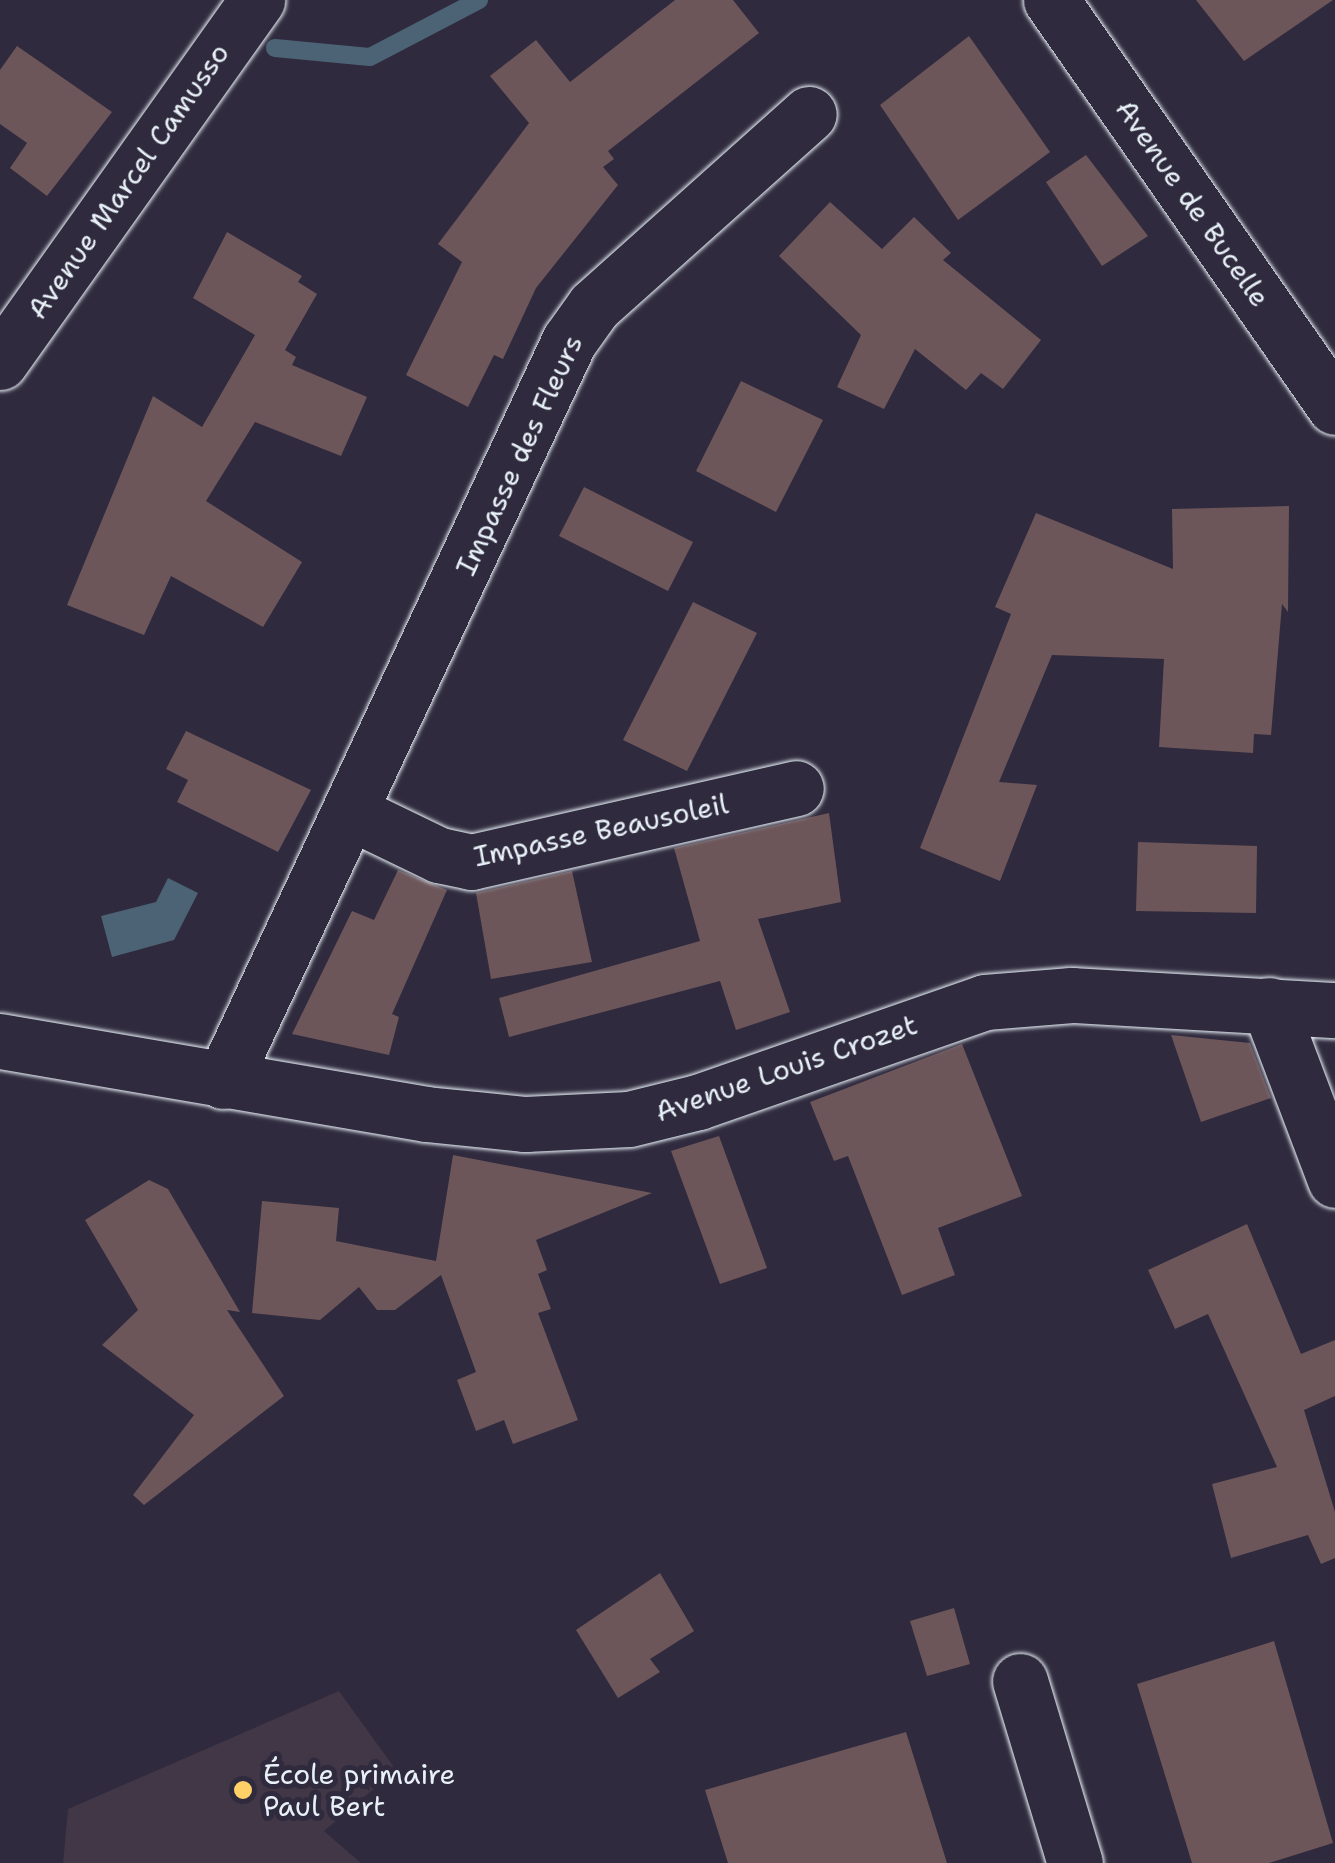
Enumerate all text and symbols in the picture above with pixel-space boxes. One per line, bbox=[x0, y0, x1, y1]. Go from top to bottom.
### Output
street label: Avenue Marcel Camusso bbox=[20, 37, 236, 325]
street label: Avenue de Bucelle bbox=[1109, 93, 1277, 313]
street label: Impasse des Fleurs bbox=[449, 329, 589, 581]
street label: Impasse Beausoleil bbox=[471, 787, 731, 873]
street label: Avenue Louis Crozet bbox=[651, 1007, 921, 1129]
place label: École primaire Paul Bert bbox=[263, 1757, 455, 1823]
marker: École primaire Paul Bert bbox=[232, 1779, 254, 1801]

